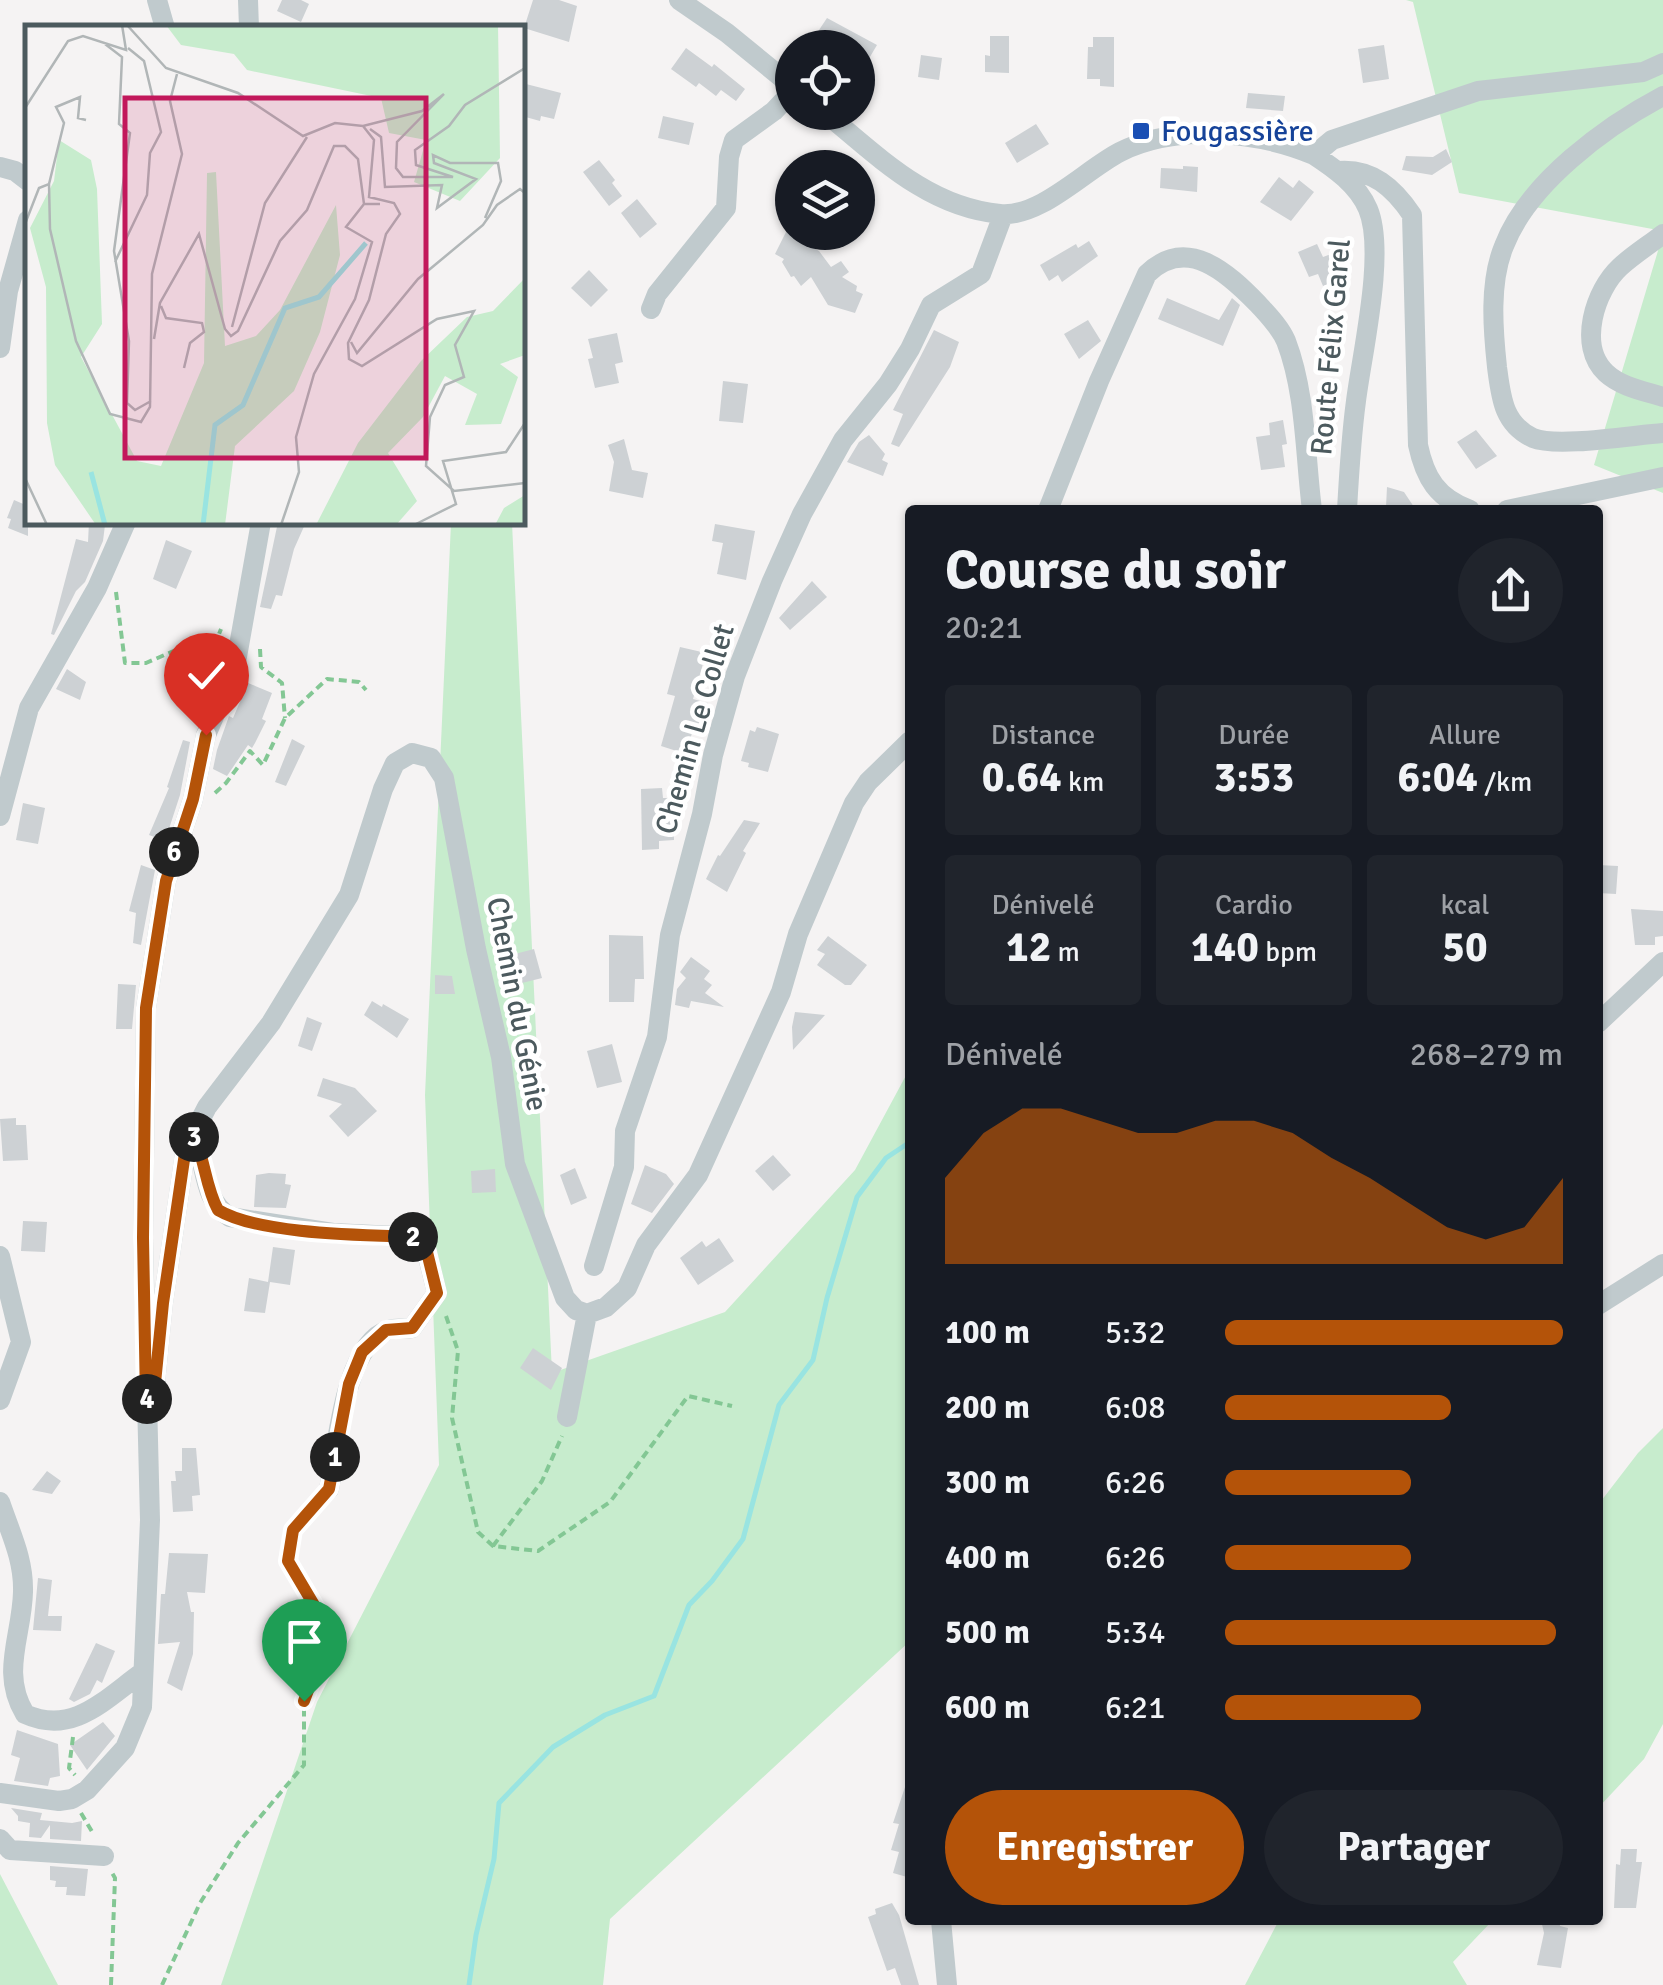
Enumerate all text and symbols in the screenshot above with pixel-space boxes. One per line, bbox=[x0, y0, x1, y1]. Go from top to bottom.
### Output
inset map bbox=[25, 25, 525, 525]
map controls bbox=[775, 30, 875, 250]
button: locate bbox=[775, 30, 875, 130]
place label: Fougassière bbox=[1161, 113, 1314, 150]
marker: Fougassière bbox=[1130, 120, 1152, 142]
button: layers bbox=[775, 150, 875, 250]
street label: Route Félix Garel bbox=[1303, 237, 1359, 457]
text: Course du soir bbox=[945, 536, 1286, 604]
button: share bbox=[1458, 538, 1563, 643]
text: 20:21 bbox=[945, 608, 1023, 647]
street label: Chemin Le Collet bbox=[647, 620, 743, 838]
pin bbox=[164, 633, 249, 736]
icon: check bbox=[179, 648, 234, 703]
text: Distance bbox=[991, 718, 1095, 752]
text: Durée bbox=[1218, 718, 1290, 752]
text: Allure bbox=[1429, 718, 1501, 752]
text: 0.64 bbox=[982, 752, 1062, 803]
text: 3:53 bbox=[1214, 752, 1294, 803]
text: 6:04 bbox=[1398, 752, 1478, 803]
text: km bbox=[1062, 765, 1104, 799]
text: /km bbox=[1478, 765, 1532, 799]
pin: 6 bbox=[149, 827, 199, 877]
text: 6 bbox=[166, 835, 182, 869]
text: Dénivelé bbox=[991, 888, 1095, 922]
text: Cardio bbox=[1215, 888, 1293, 922]
text: kcal bbox=[1440, 888, 1490, 922]
street label: Chemin du Génie bbox=[478, 894, 556, 1114]
text: 12 bbox=[1006, 922, 1051, 973]
text: 140 bbox=[1191, 922, 1259, 973]
text: 50 bbox=[1442, 922, 1488, 973]
text: m bbox=[1051, 935, 1080, 969]
text: bpm bbox=[1259, 935, 1317, 969]
text: Dénivelé bbox=[945, 1035, 1063, 1074]
text: 268–279 m bbox=[1410, 1035, 1563, 1074]
pin: 3 bbox=[169, 1112, 219, 1162]
text: 3 bbox=[186, 1120, 202, 1154]
pin: 2 bbox=[388, 1212, 438, 1262]
text: 2 bbox=[405, 1220, 421, 1254]
text: 100 m bbox=[945, 1313, 1030, 1352]
text: 5:32 bbox=[1105, 1313, 1165, 1352]
pin: 4 bbox=[122, 1374, 172, 1424]
text: 4 bbox=[139, 1382, 155, 1416]
text: 200 m bbox=[945, 1388, 1030, 1427]
text: 6:08 bbox=[1105, 1388, 1165, 1427]
pin: 1 bbox=[310, 1432, 360, 1482]
text: 1 bbox=[327, 1440, 343, 1474]
text: 300 m bbox=[945, 1463, 1030, 1502]
text: 6:26 bbox=[1105, 1463, 1165, 1502]
text: 400 m bbox=[945, 1538, 1030, 1577]
text: 6:26 bbox=[1105, 1538, 1165, 1577]
pin bbox=[262, 1599, 347, 1702]
text: 500 m bbox=[945, 1613, 1030, 1652]
text: 5:34 bbox=[1105, 1613, 1165, 1652]
icon: arrive bbox=[277, 1614, 332, 1669]
text: 600 m bbox=[945, 1688, 1030, 1727]
text: 6:21 bbox=[1105, 1688, 1165, 1727]
button: Enregistrer bbox=[945, 1790, 1244, 1905]
button: Partager bbox=[1264, 1790, 1563, 1905]

